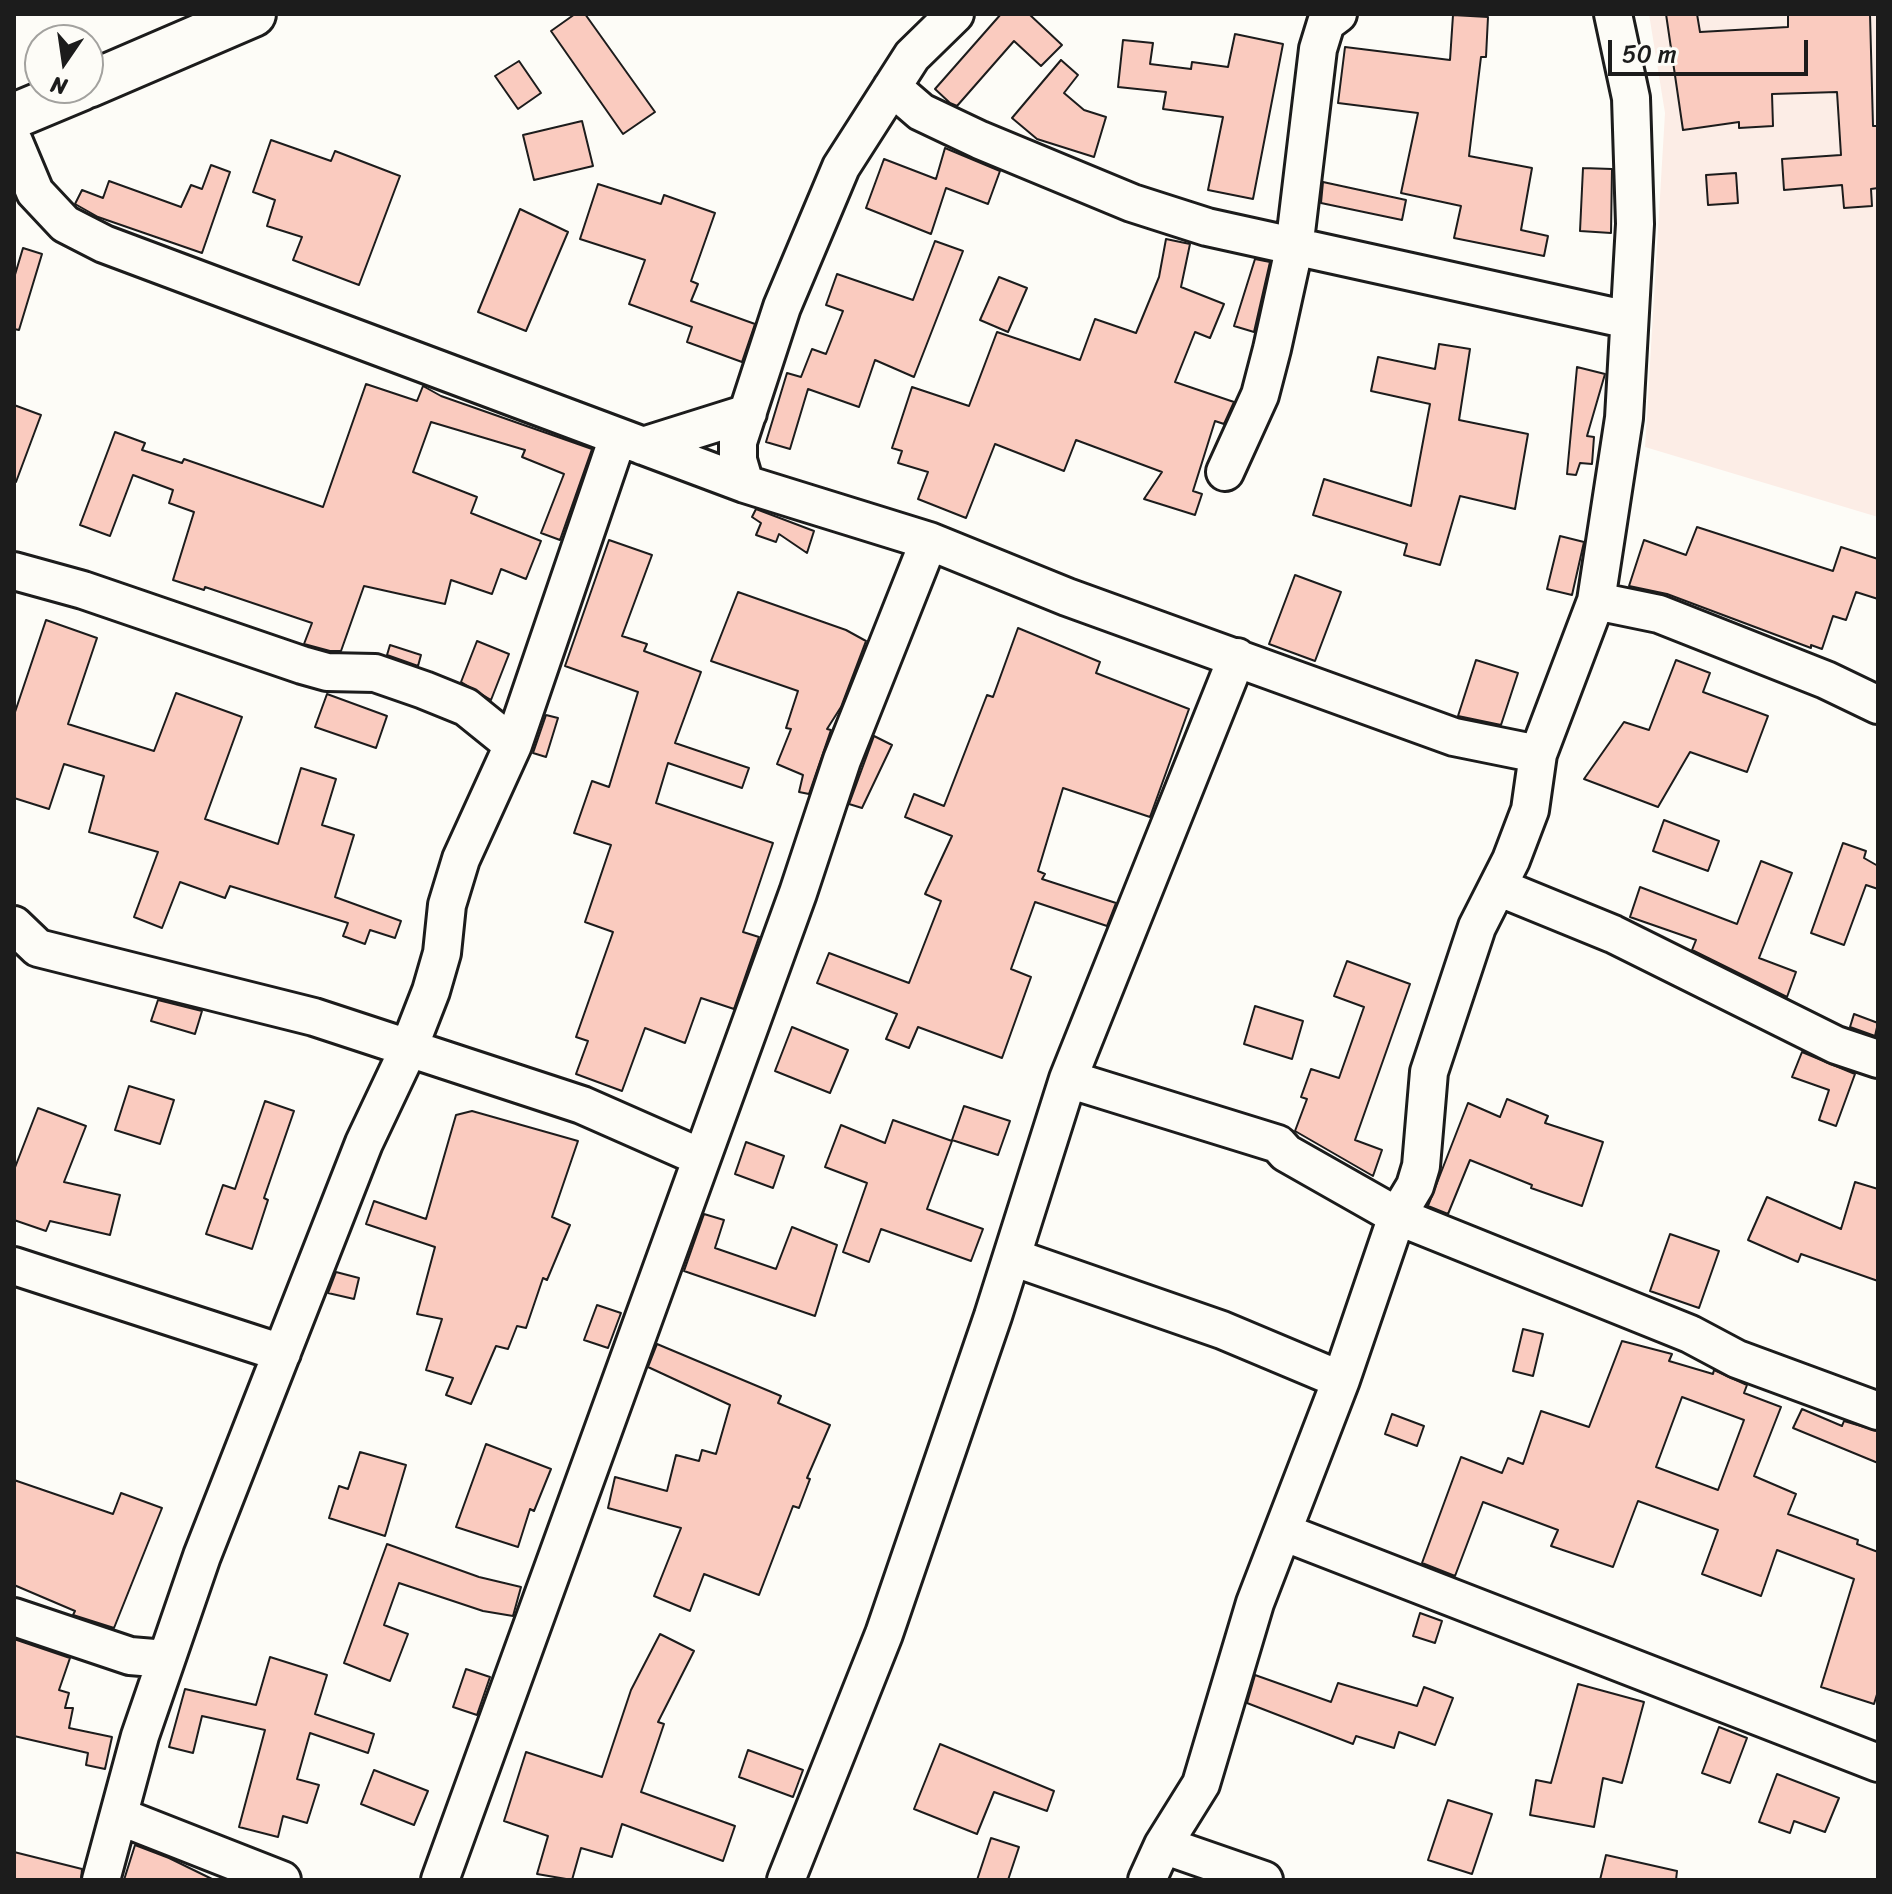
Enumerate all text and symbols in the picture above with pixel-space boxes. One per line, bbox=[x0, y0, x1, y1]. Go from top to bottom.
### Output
north arrow bbox=[24, 24, 104, 104]
scale bar bbox=[1612, 24, 1812, 74]
text: 50 m bbox=[1622, 33, 1677, 75]
text: N bbox=[47, 65, 71, 107]

